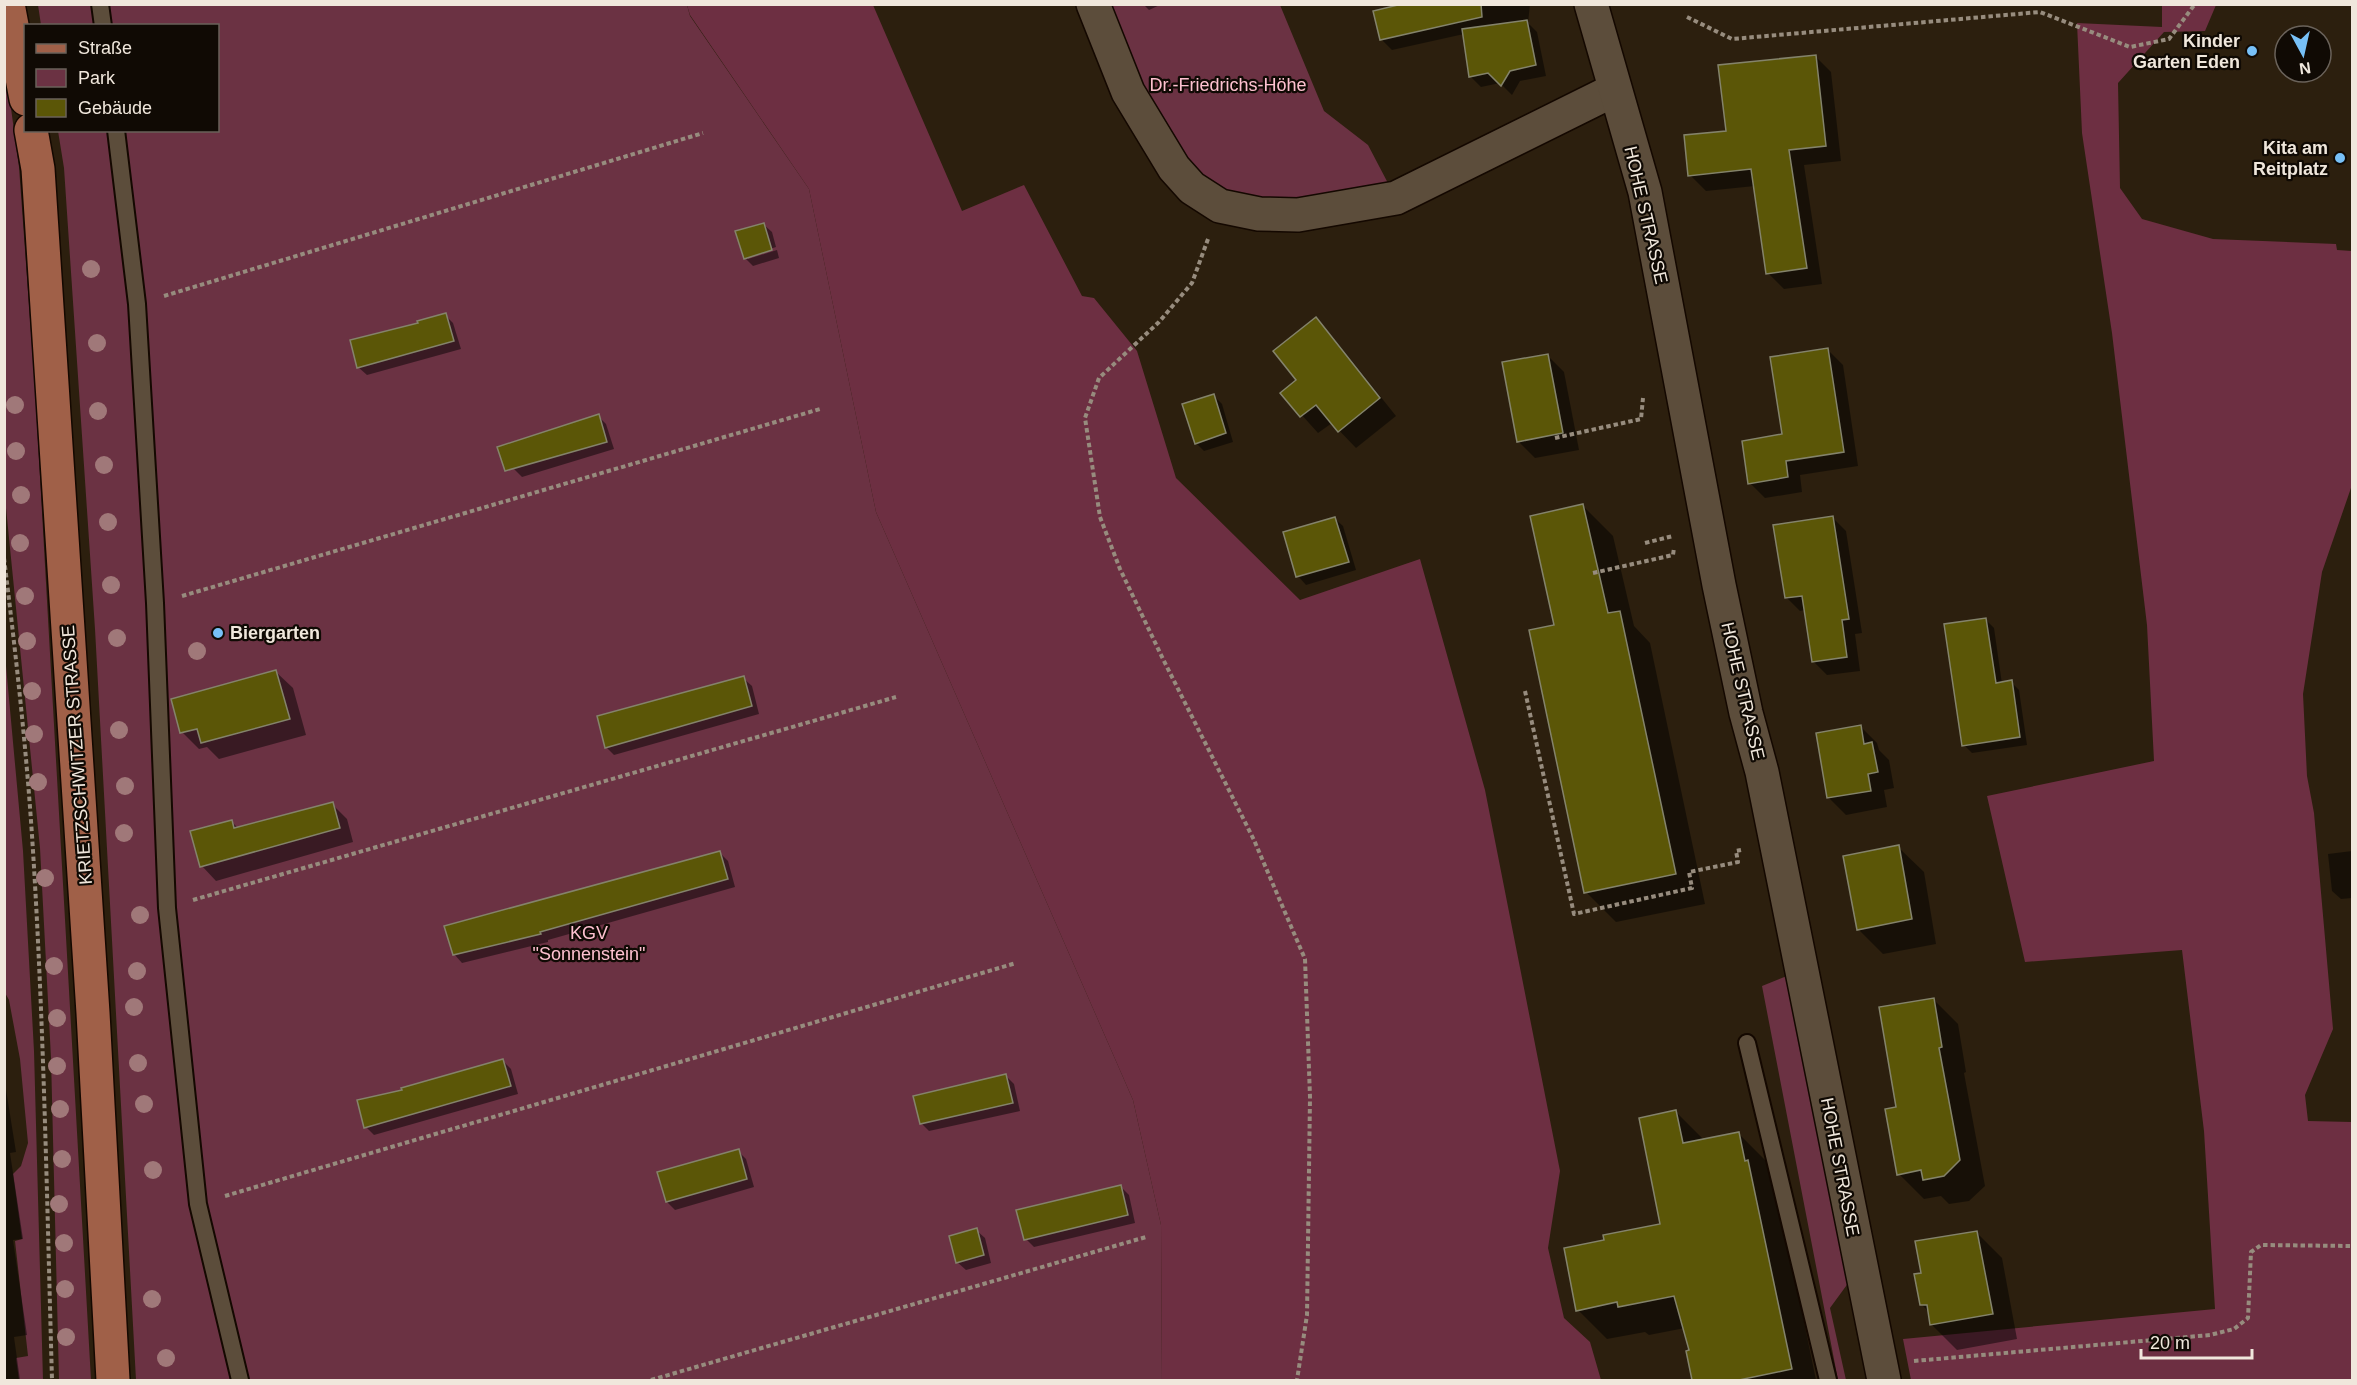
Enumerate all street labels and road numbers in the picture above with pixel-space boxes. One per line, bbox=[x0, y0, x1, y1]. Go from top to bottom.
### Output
street label: HOHE STRASSE bbox=[1620, 144, 1672, 286]
street label: HOHE STRASSE bbox=[1717, 620, 1769, 762]
street label: KRIETZSCHWITZER STRASSE bbox=[58, 625, 96, 885]
street label: HOHE STRASSE bbox=[1817, 1096, 1863, 1238]

